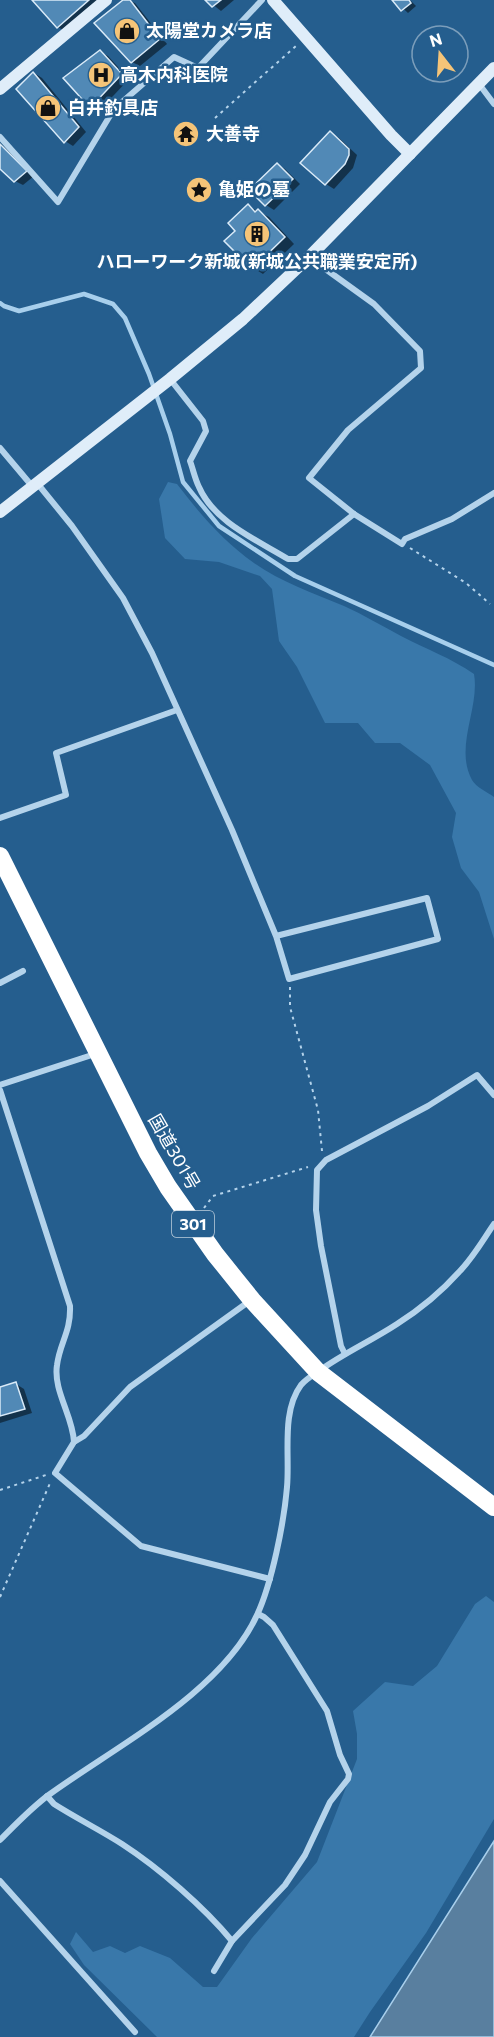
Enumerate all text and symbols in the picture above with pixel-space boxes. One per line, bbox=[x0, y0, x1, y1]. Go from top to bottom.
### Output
shop icon: 太陽堂カメラ店 bbox=[112, 16, 142, 46]
place label: 太陽堂カメラ店 bbox=[146, 19, 272, 41]
north arrow bbox=[410, 24, 470, 84]
text: N bbox=[427, 28, 444, 50]
hospital icon: 高木内科医院 bbox=[86, 60, 116, 90]
place label: 高木内科医院 bbox=[120, 63, 228, 85]
shop icon: 白井釣具店 bbox=[33, 93, 63, 123]
place label: 白井釣具店 bbox=[68, 96, 158, 118]
temple icon: 大善寺 bbox=[171, 119, 201, 149]
place label: 大善寺 bbox=[206, 122, 260, 144]
place icon: 亀姫の墓 bbox=[184, 175, 214, 205]
place label: 亀姫の墓 bbox=[218, 178, 290, 200]
building icon: ハローワーク新城(新城公共職業安定所) bbox=[242, 219, 272, 249]
place label: ハローワーク新城(新城公共職業安定所) bbox=[97, 250, 417, 272]
street label: 国道301号 bbox=[144, 1110, 205, 1193]
road number: 301 bbox=[172, 1211, 214, 1237]

